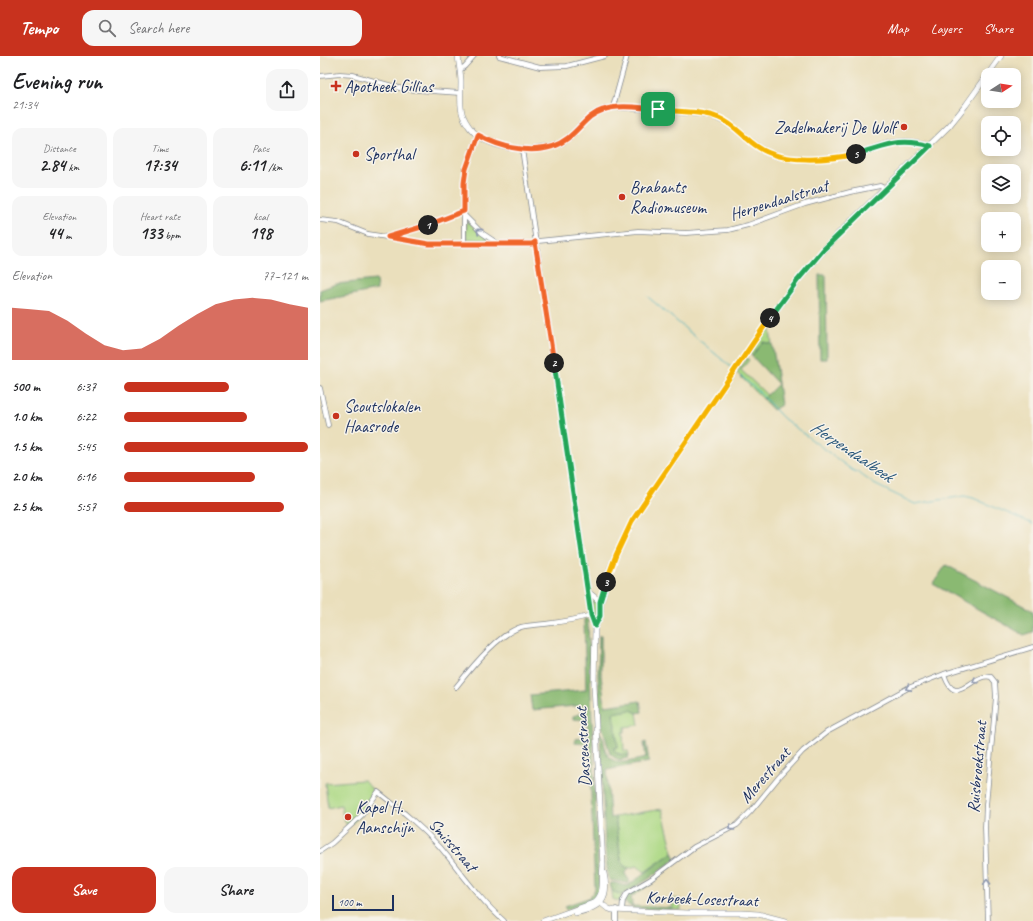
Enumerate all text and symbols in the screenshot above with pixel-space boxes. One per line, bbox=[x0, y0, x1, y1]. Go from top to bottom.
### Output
search box bbox=[82, 10, 362, 46]
text: Tempo bbox=[20, 16, 58, 40]
icon: search bbox=[96, 17, 118, 39]
text: Search here bbox=[128, 19, 189, 38]
text: Map bbox=[887, 20, 909, 37]
text: Layers bbox=[931, 20, 962, 37]
text: Share bbox=[984, 20, 1013, 37]
text: Evening run bbox=[12, 68, 102, 96]
north arrow bbox=[981, 68, 1021, 108]
map controls bbox=[981, 68, 1021, 300]
button: share bbox=[266, 69, 308, 111]
place label: Apotheek Gillias bbox=[344, 76, 435, 97]
marker: Apotheek Gillias bbox=[331, 81, 341, 91]
pin bbox=[641, 92, 675, 126]
text: 21:34 bbox=[12, 97, 38, 113]
icon: arrive bbox=[647, 98, 669, 120]
button: locate bbox=[981, 116, 1021, 156]
place label: Zadelmakerij De Wolf bbox=[774, 117, 900, 138]
marker: Zadelmakerij De Wolf bbox=[899, 122, 909, 132]
text: Distance bbox=[43, 141, 76, 155]
text: Time bbox=[152, 141, 168, 155]
text: Pace bbox=[252, 141, 269, 155]
place label: Sporthal bbox=[364, 144, 417, 165]
pin: 5 bbox=[846, 144, 866, 164]
text: 5 bbox=[854, 147, 858, 161]
marker: Sporthal bbox=[351, 149, 361, 159]
text: 2.84 bbox=[39, 155, 66, 176]
text: 17:34 bbox=[143, 155, 177, 176]
text: 6:11 bbox=[239, 155, 265, 176]
text: km bbox=[66, 160, 79, 174]
text: /km bbox=[265, 160, 283, 174]
button: layers bbox=[981, 164, 1021, 204]
street label: Herpendaalstraat bbox=[727, 174, 833, 225]
place label: Brabants Radiomuseum bbox=[630, 177, 708, 218]
marker: Brabants Radiomuseum bbox=[617, 192, 627, 202]
text: Elevation bbox=[42, 209, 76, 223]
text: Heart rate bbox=[140, 209, 180, 223]
text: kcal bbox=[253, 209, 268, 223]
button: + bbox=[981, 212, 1021, 252]
pin: 1 bbox=[418, 215, 438, 235]
text: 1 bbox=[426, 218, 430, 232]
text: 44 bbox=[47, 223, 63, 244]
text: 133 bbox=[140, 223, 163, 244]
text: 198 bbox=[249, 223, 272, 244]
text: m bbox=[63, 228, 71, 242]
text: bpm bbox=[163, 228, 180, 242]
one-way arrow bbox=[477, 228, 484, 235]
button: − bbox=[981, 260, 1021, 300]
text: Elevation bbox=[12, 268, 52, 284]
text: 77–121 m bbox=[263, 268, 308, 284]
pin: 4 bbox=[760, 308, 780, 328]
text: 4 bbox=[768, 311, 772, 325]
pin: 2 bbox=[544, 353, 564, 373]
text: 2 bbox=[552, 356, 556, 370]
text: 500 m bbox=[12, 379, 40, 395]
text: 6:37 bbox=[76, 379, 96, 395]
place label: Scoutslokalen Haasrode bbox=[344, 396, 422, 437]
text: 1.0 km bbox=[12, 409, 42, 425]
text: 6:22 bbox=[76, 409, 96, 425]
marker: Scoutslokalen Haasrode bbox=[331, 411, 341, 421]
water label: Herpendaalbeek bbox=[807, 415, 900, 489]
text: 1.5 km bbox=[12, 439, 42, 455]
text: 5:45 bbox=[76, 439, 96, 455]
text: 2.0 km bbox=[12, 469, 42, 485]
text: 6:16 bbox=[76, 469, 96, 485]
text: 2.5 km bbox=[12, 499, 42, 515]
text: 5:57 bbox=[76, 499, 96, 515]
pin: 3 bbox=[596, 572, 616, 592]
text: 3 bbox=[604, 575, 608, 589]
one-way arrow bbox=[972, 676, 979, 683]
one-way arrow bbox=[905, 683, 912, 691]
street label: Dassenstraat bbox=[570, 704, 596, 787]
street label: Ruisbroekstraat bbox=[963, 718, 992, 814]
street label: Merestraat bbox=[735, 741, 796, 807]
place label: Kapel H. Aanschijn bbox=[356, 797, 415, 838]
marker: Kapel H. Aanschijn bbox=[343, 812, 353, 822]
street label: Smisstraat bbox=[424, 814, 483, 878]
one-way arrow bbox=[728, 823, 735, 831]
button: Save bbox=[12, 867, 156, 913]
button: Share bbox=[164, 867, 308, 913]
one-way arrow bbox=[983, 879, 991, 885]
street label: Korbeek-Losestraat bbox=[646, 887, 761, 912]
scale bar bbox=[332, 893, 394, 912]
text: 100 m bbox=[338, 895, 362, 909]

